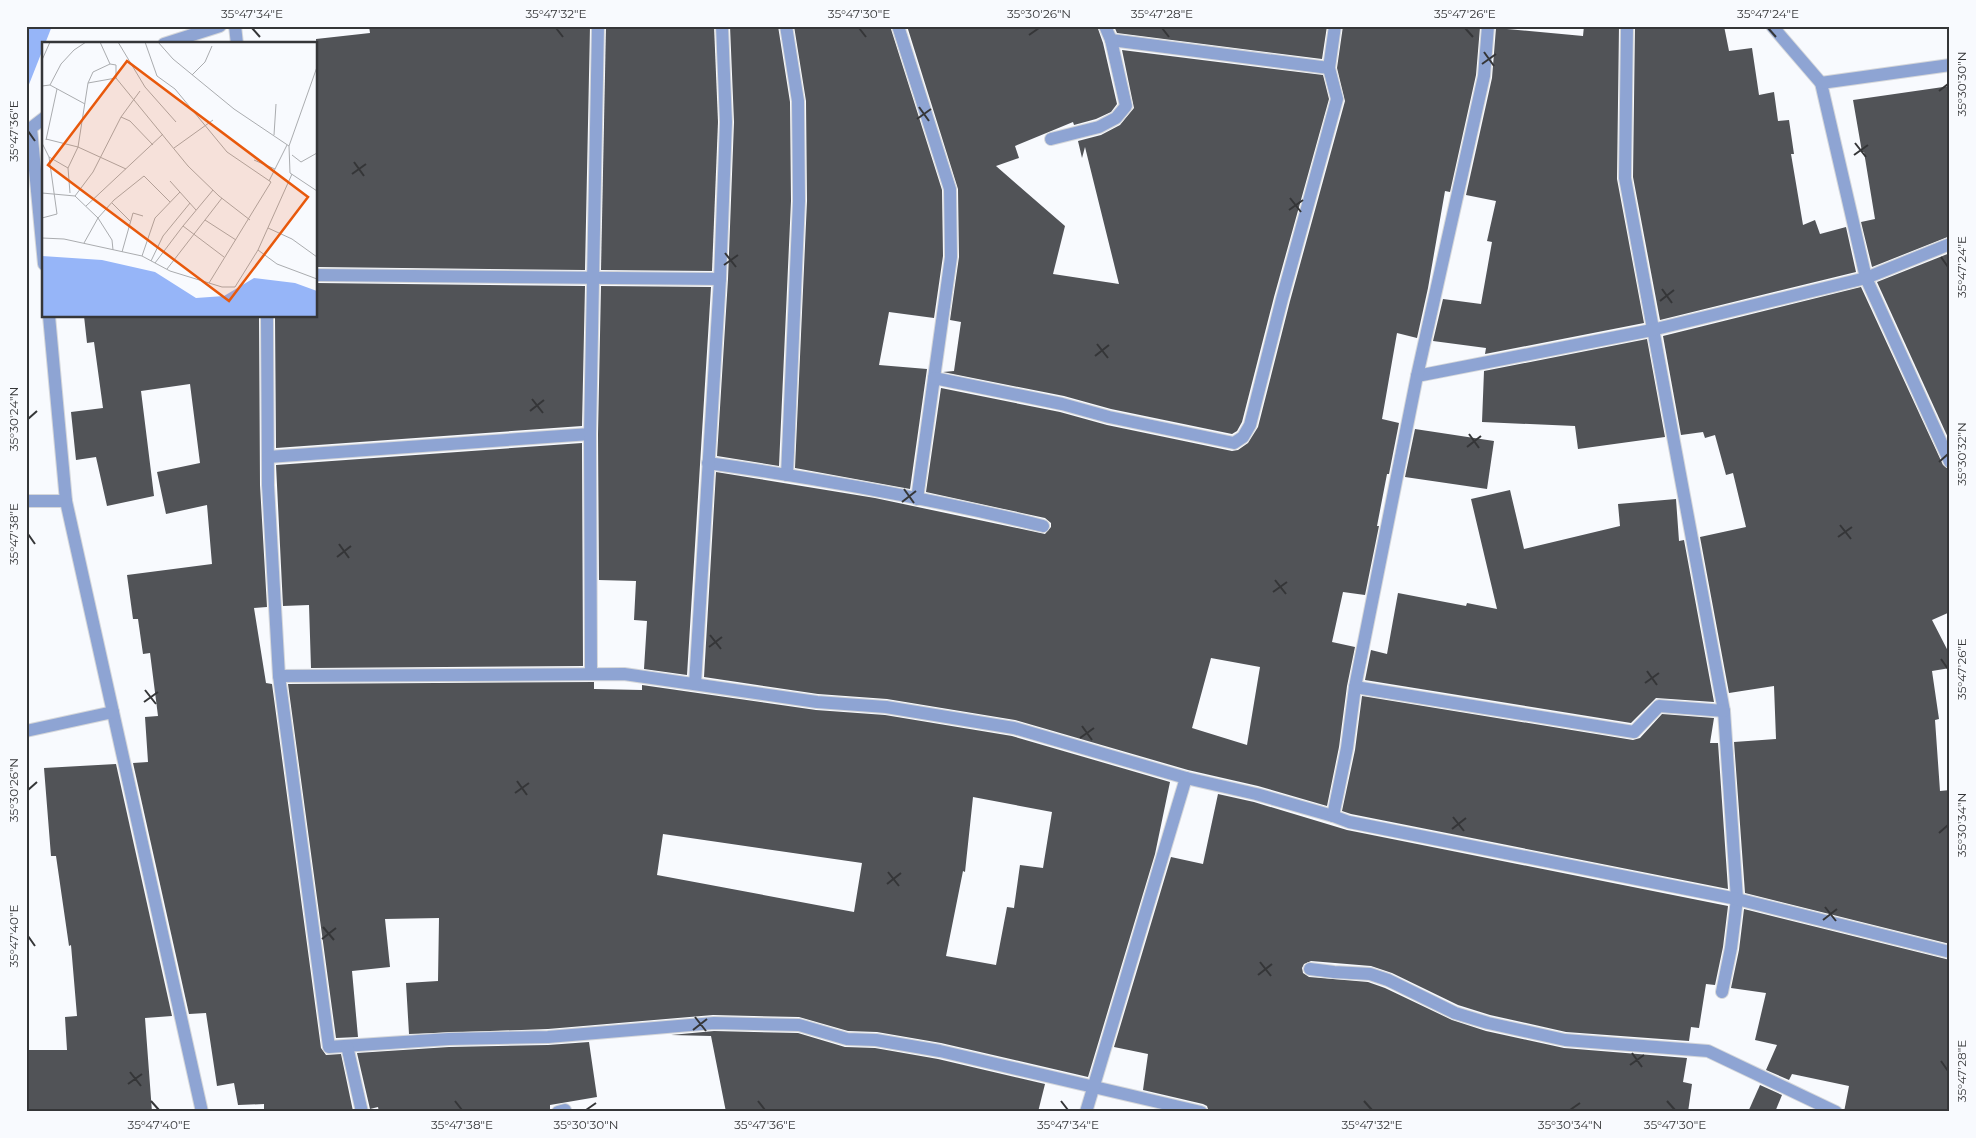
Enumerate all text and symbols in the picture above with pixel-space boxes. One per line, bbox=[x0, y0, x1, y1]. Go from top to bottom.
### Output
text: 35°47'34"E bbox=[221, 6, 283, 21]
text: 35°47'32"E bbox=[525, 6, 587, 21]
text: 35°47'30"E bbox=[828, 6, 890, 21]
text: 35°30'26"N bbox=[1007, 6, 1071, 21]
text: 35°47'28"E bbox=[1131, 6, 1193, 21]
text: 35°47'26"E bbox=[1434, 6, 1496, 21]
text: 35°47'24"E bbox=[1737, 6, 1799, 21]
inset map bbox=[42, 42, 318, 318]
text: 35°30'30"N bbox=[1954, 52, 1969, 116]
text: 35°47'36"E bbox=[6, 100, 21, 162]
text: 35°47'24"E bbox=[1954, 236, 1969, 298]
text: 35°30'24"N bbox=[6, 387, 21, 451]
text: 35°30'32"N bbox=[1954, 422, 1969, 486]
text: 35°47'38"E bbox=[6, 503, 21, 565]
text: 35°47'26"E bbox=[1954, 638, 1969, 700]
text: 35°30'26"N bbox=[6, 758, 21, 822]
text: 35°30'34"N bbox=[1954, 793, 1969, 857]
text: 35°47'40"E bbox=[6, 905, 21, 968]
text: 35°47'28"E bbox=[1954, 1040, 1969, 1102]
text: 35°47'40"E bbox=[128, 1117, 191, 1132]
text: 35°47'38"E bbox=[431, 1117, 493, 1132]
text: 35°30'30"N bbox=[554, 1117, 618, 1132]
text: 35°47'36"E bbox=[734, 1117, 796, 1132]
text: 35°47'34"E bbox=[1037, 1117, 1099, 1132]
text: 35°47'32"E bbox=[1341, 1117, 1403, 1132]
text: 35°30'34"N bbox=[1538, 1117, 1602, 1132]
text: 35°47'30"E bbox=[1644, 1117, 1706, 1132]

